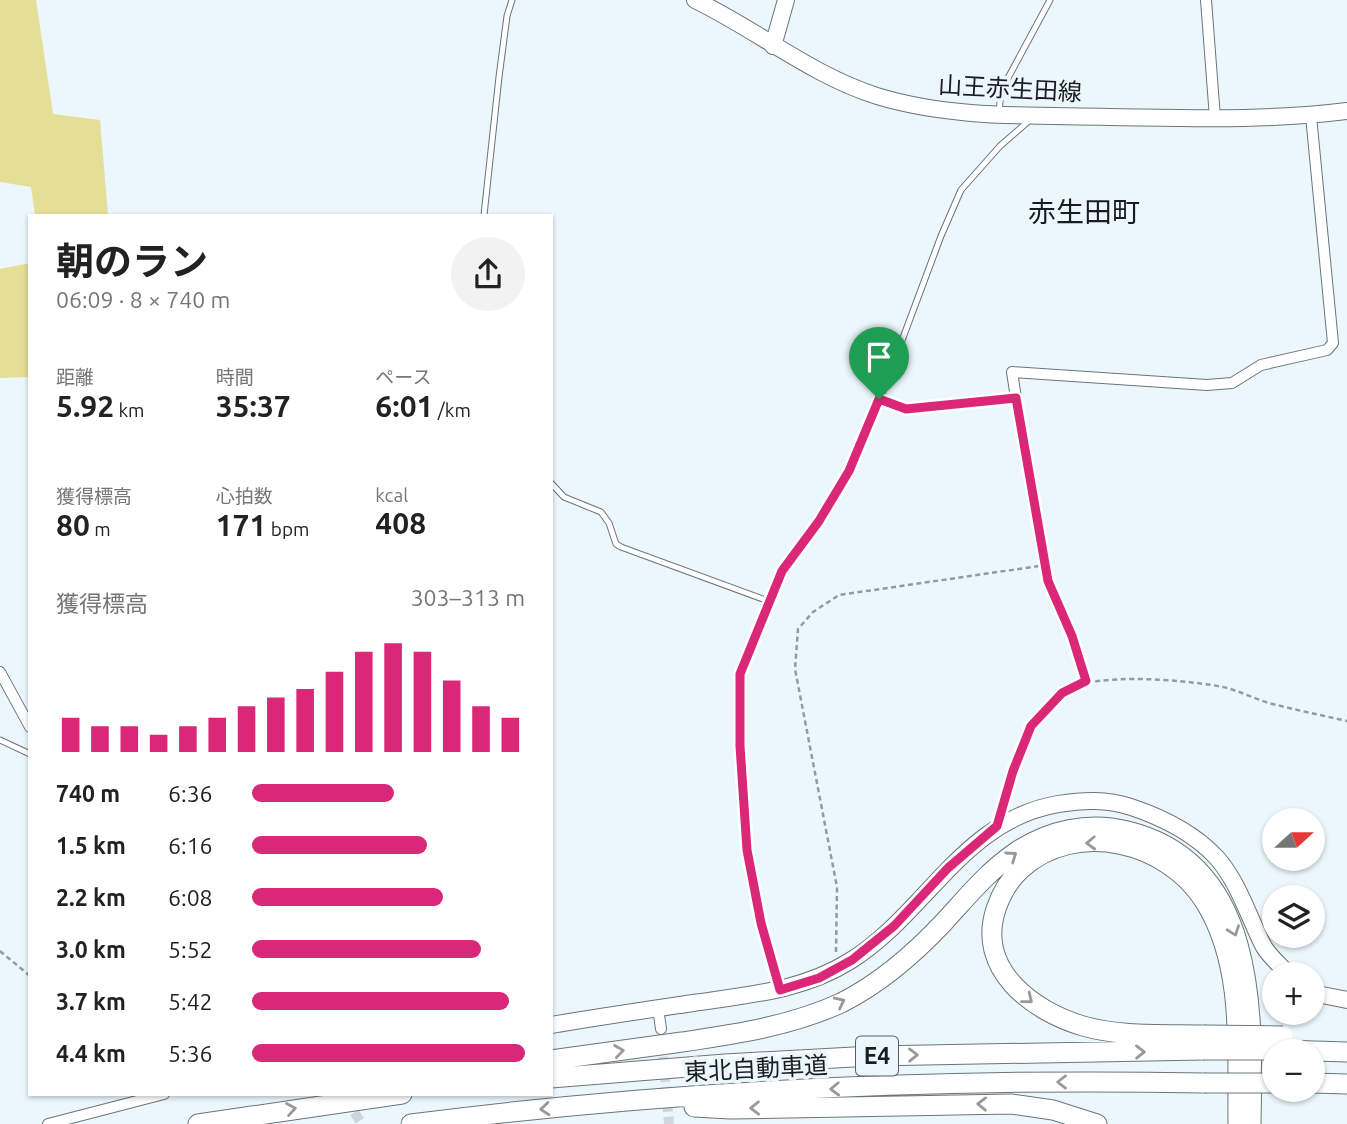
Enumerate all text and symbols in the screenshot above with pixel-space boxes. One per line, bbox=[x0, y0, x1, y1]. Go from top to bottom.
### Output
street label: 山王赤生田線 bbox=[937, 71, 1083, 106]
district label: 赤生田町 bbox=[1028, 196, 1140, 227]
button: share bbox=[451, 237, 525, 311]
text: 朝のラン bbox=[56, 240, 208, 282]
text: 06:09 · 8 × 740 m bbox=[56, 287, 230, 312]
pin bbox=[849, 327, 909, 399]
icon: arrive bbox=[860, 338, 898, 376]
text: 距離 bbox=[56, 366, 94, 388]
text: 時間 bbox=[216, 366, 254, 388]
text: ペース bbox=[375, 366, 431, 388]
text: 5.92 bbox=[56, 389, 114, 423]
text: 35:37 bbox=[216, 389, 291, 423]
text: 6:01 bbox=[375, 389, 433, 423]
text: km bbox=[114, 399, 144, 421]
text: /km bbox=[433, 399, 471, 421]
text: kcal bbox=[375, 484, 408, 506]
text: 獲得標高 bbox=[56, 485, 132, 507]
text: 心拍数 bbox=[216, 485, 273, 507]
text: 408 bbox=[375, 506, 426, 540]
text: 80 bbox=[56, 508, 90, 542]
text: 171 bbox=[216, 508, 266, 542]
text: m bbox=[90, 518, 111, 540]
text: bpm bbox=[266, 518, 309, 540]
text: 303–313 m bbox=[411, 585, 525, 610]
text: 獲得標高 bbox=[56, 591, 148, 616]
text: 740 m bbox=[56, 781, 120, 806]
text: 6:36 bbox=[168, 781, 213, 806]
north arrow bbox=[1262, 808, 1325, 872]
map controls bbox=[1262, 808, 1325, 1102]
text: 1.5 km bbox=[56, 833, 126, 858]
text: 6:16 bbox=[168, 833, 213, 858]
one-way arrow bbox=[1085, 835, 1096, 850]
one-way arrow bbox=[1004, 852, 1017, 864]
text: 2.2 km bbox=[56, 885, 126, 910]
text: 6:08 bbox=[168, 885, 213, 910]
button: layers bbox=[1262, 885, 1325, 948]
one-way arrow bbox=[1226, 925, 1240, 937]
text: 3.0 km bbox=[56, 937, 126, 962]
text: 5:52 bbox=[168, 937, 213, 962]
button: + bbox=[1262, 962, 1325, 1025]
text: 3.7 km bbox=[56, 989, 126, 1014]
text: 5:42 bbox=[168, 989, 213, 1014]
one-way arrow bbox=[1021, 991, 1033, 1004]
one-way arrow bbox=[833, 997, 845, 1011]
road number: E4 bbox=[856, 1036, 898, 1076]
button: − bbox=[1262, 1039, 1325, 1102]
text: 4.4 km bbox=[56, 1041, 126, 1066]
text: 5:36 bbox=[168, 1041, 213, 1066]
one-way arrow bbox=[613, 1043, 625, 1058]
one-way arrow bbox=[1135, 1044, 1146, 1059]
one-way arrow bbox=[908, 1047, 918, 1063]
street label: 東北自動車道 bbox=[683, 1051, 829, 1086]
one-way arrow bbox=[1056, 1074, 1067, 1090]
one-way arrow bbox=[829, 1081, 840, 1096]
one-way arrow bbox=[977, 1096, 988, 1111]
one-way arrow bbox=[749, 1100, 760, 1116]
one-way arrow bbox=[539, 1101, 550, 1116]
one-way arrow bbox=[285, 1102, 297, 1117]

